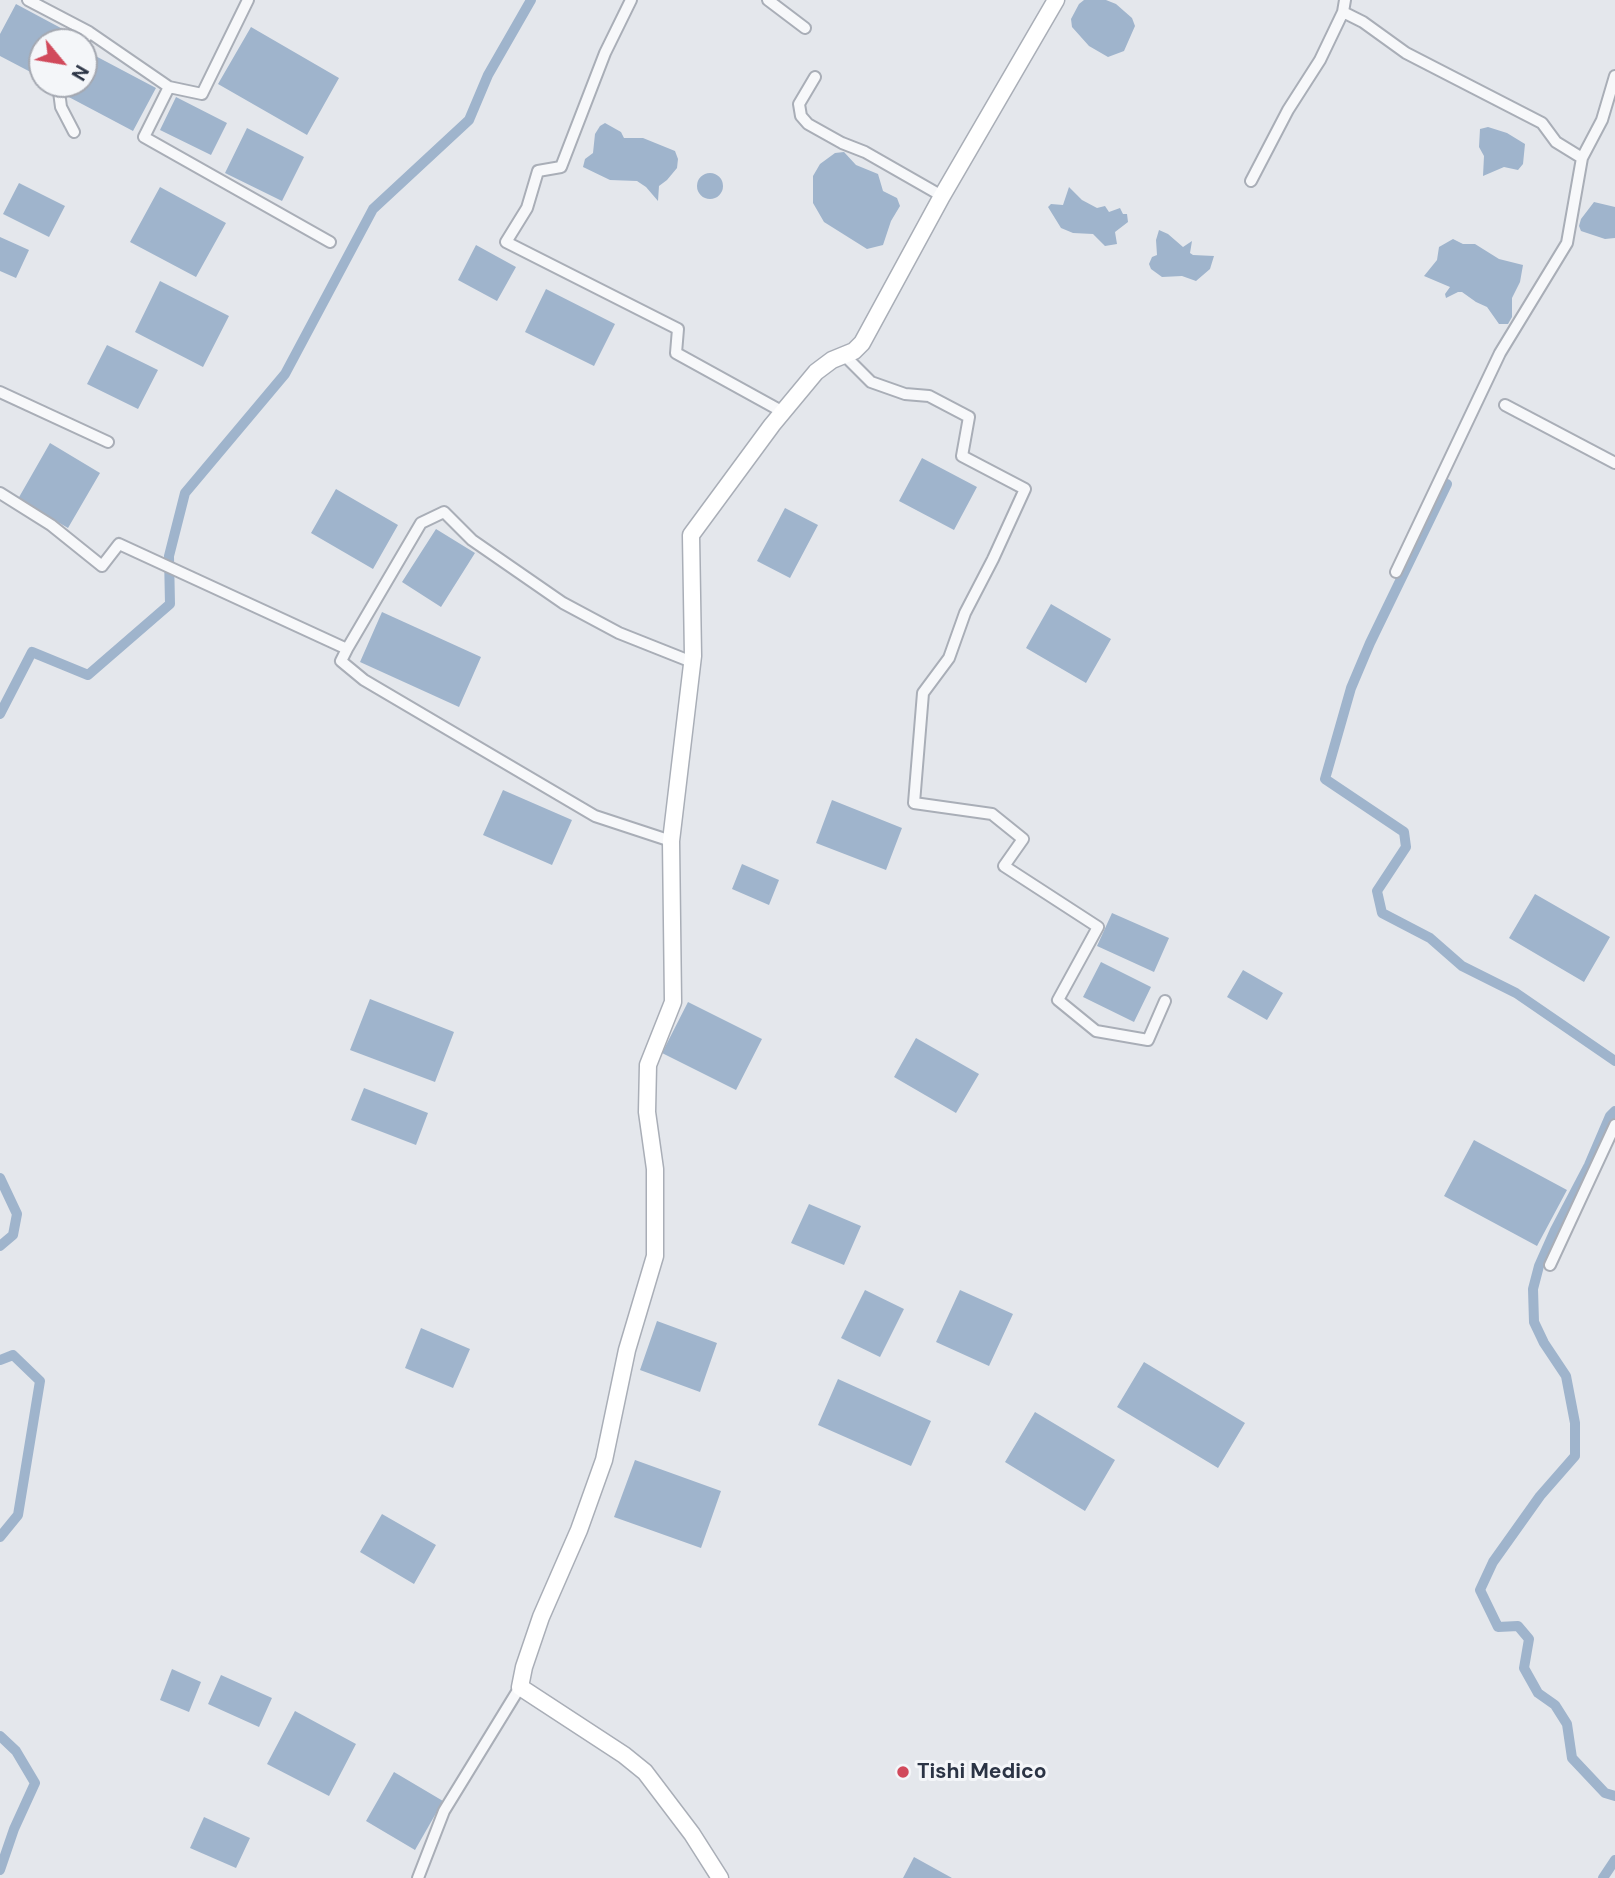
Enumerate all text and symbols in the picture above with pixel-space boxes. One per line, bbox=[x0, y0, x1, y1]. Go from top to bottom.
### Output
north arrow bbox=[28, 28, 98, 98]
text: N bbox=[66, 60, 94, 85]
place label: Tishi Medico bbox=[917, 1759, 1046, 1785]
marker: Tishi Medico bbox=[895, 1764, 911, 1780]

